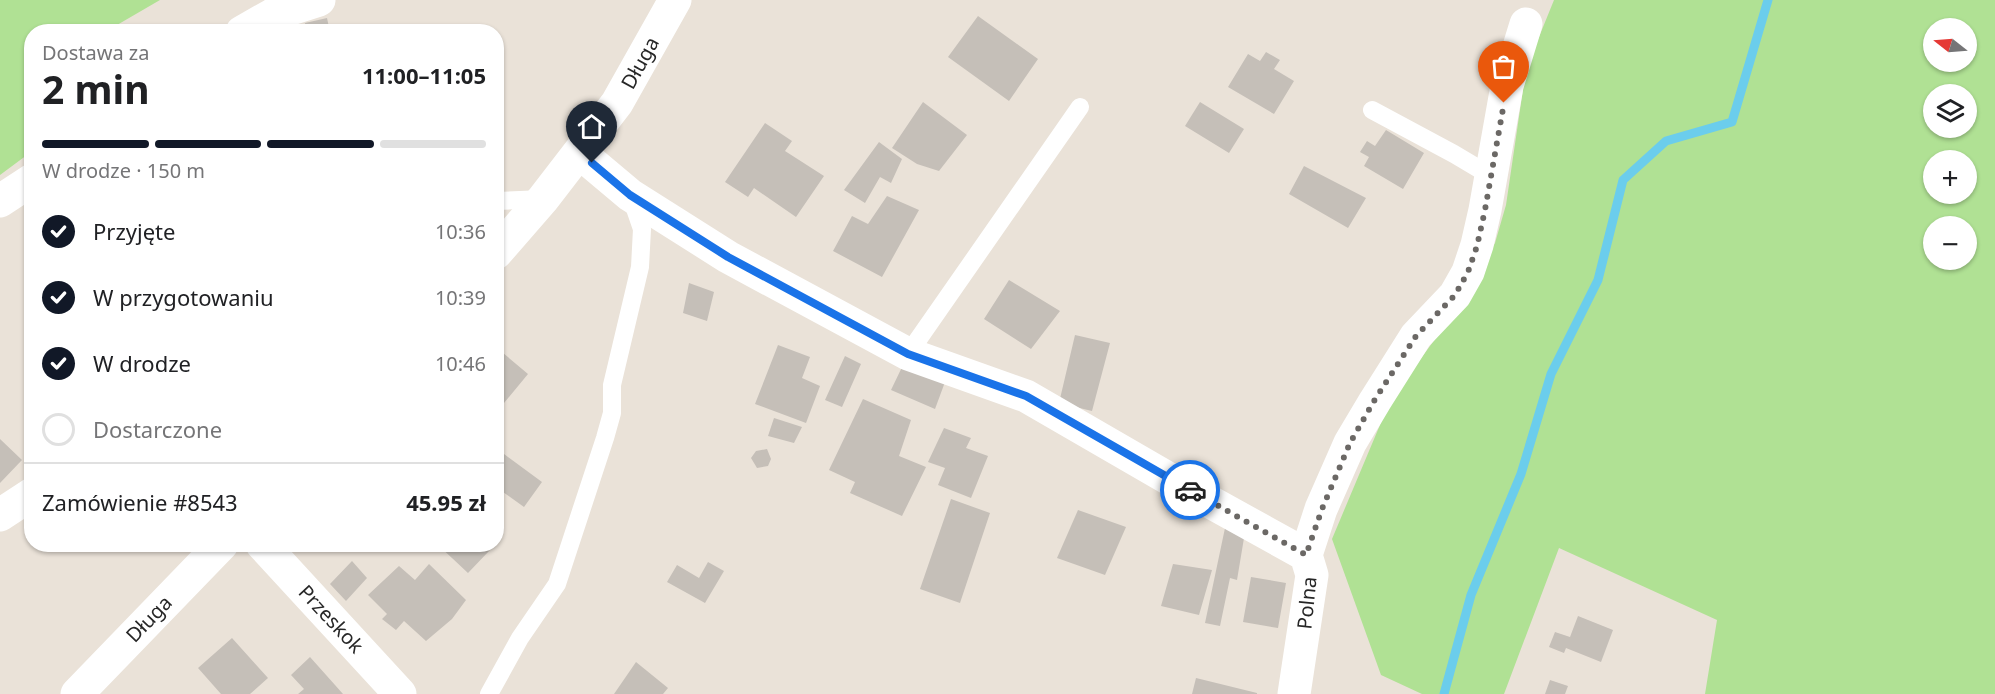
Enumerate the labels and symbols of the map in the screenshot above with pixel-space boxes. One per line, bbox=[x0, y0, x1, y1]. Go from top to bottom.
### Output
north arrow bbox=[1923, 18, 1977, 72]
street label: Długa bbox=[614, 32, 665, 94]
pin bbox=[1478, 41, 1529, 103]
pin bbox=[566, 101, 617, 163]
courier bbox=[1160, 460, 1220, 520]
street label: Polna bbox=[1290, 575, 1323, 631]
street label: Przeskok bbox=[293, 579, 370, 659]
street label: Długa bbox=[120, 589, 178, 648]

